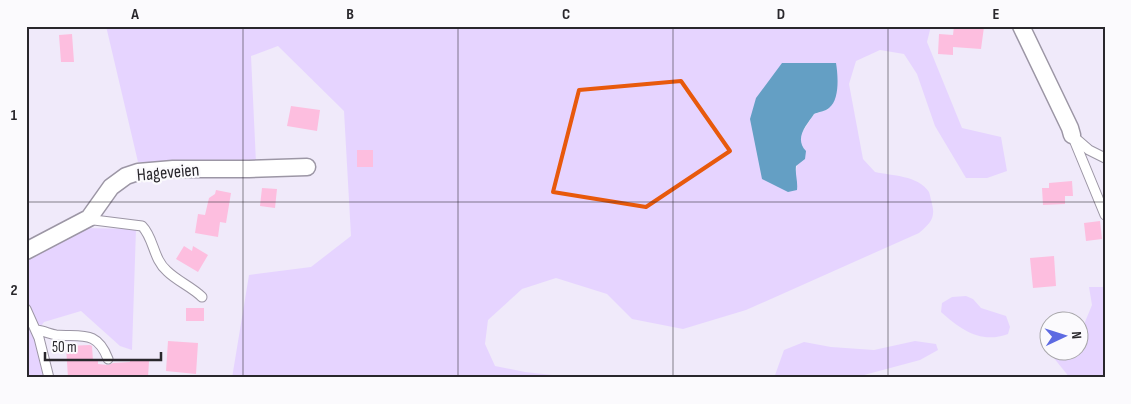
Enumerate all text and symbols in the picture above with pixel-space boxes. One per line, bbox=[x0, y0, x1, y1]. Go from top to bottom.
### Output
text: A bbox=[130, 5, 139, 24]
text: B bbox=[346, 5, 354, 24]
text: C bbox=[562, 5, 570, 24]
text: D bbox=[777, 5, 785, 24]
text: E bbox=[993, 5, 1000, 24]
text: 1 bbox=[11, 106, 18, 125]
street label: Hageveien bbox=[136, 159, 200, 186]
text: 2 bbox=[10, 281, 18, 300]
north arrow bbox=[1038, 312, 1088, 362]
scale bar bbox=[45, 329, 161, 361]
text: N bbox=[1068, 331, 1085, 339]
text: 50 m bbox=[52, 338, 77, 357]

